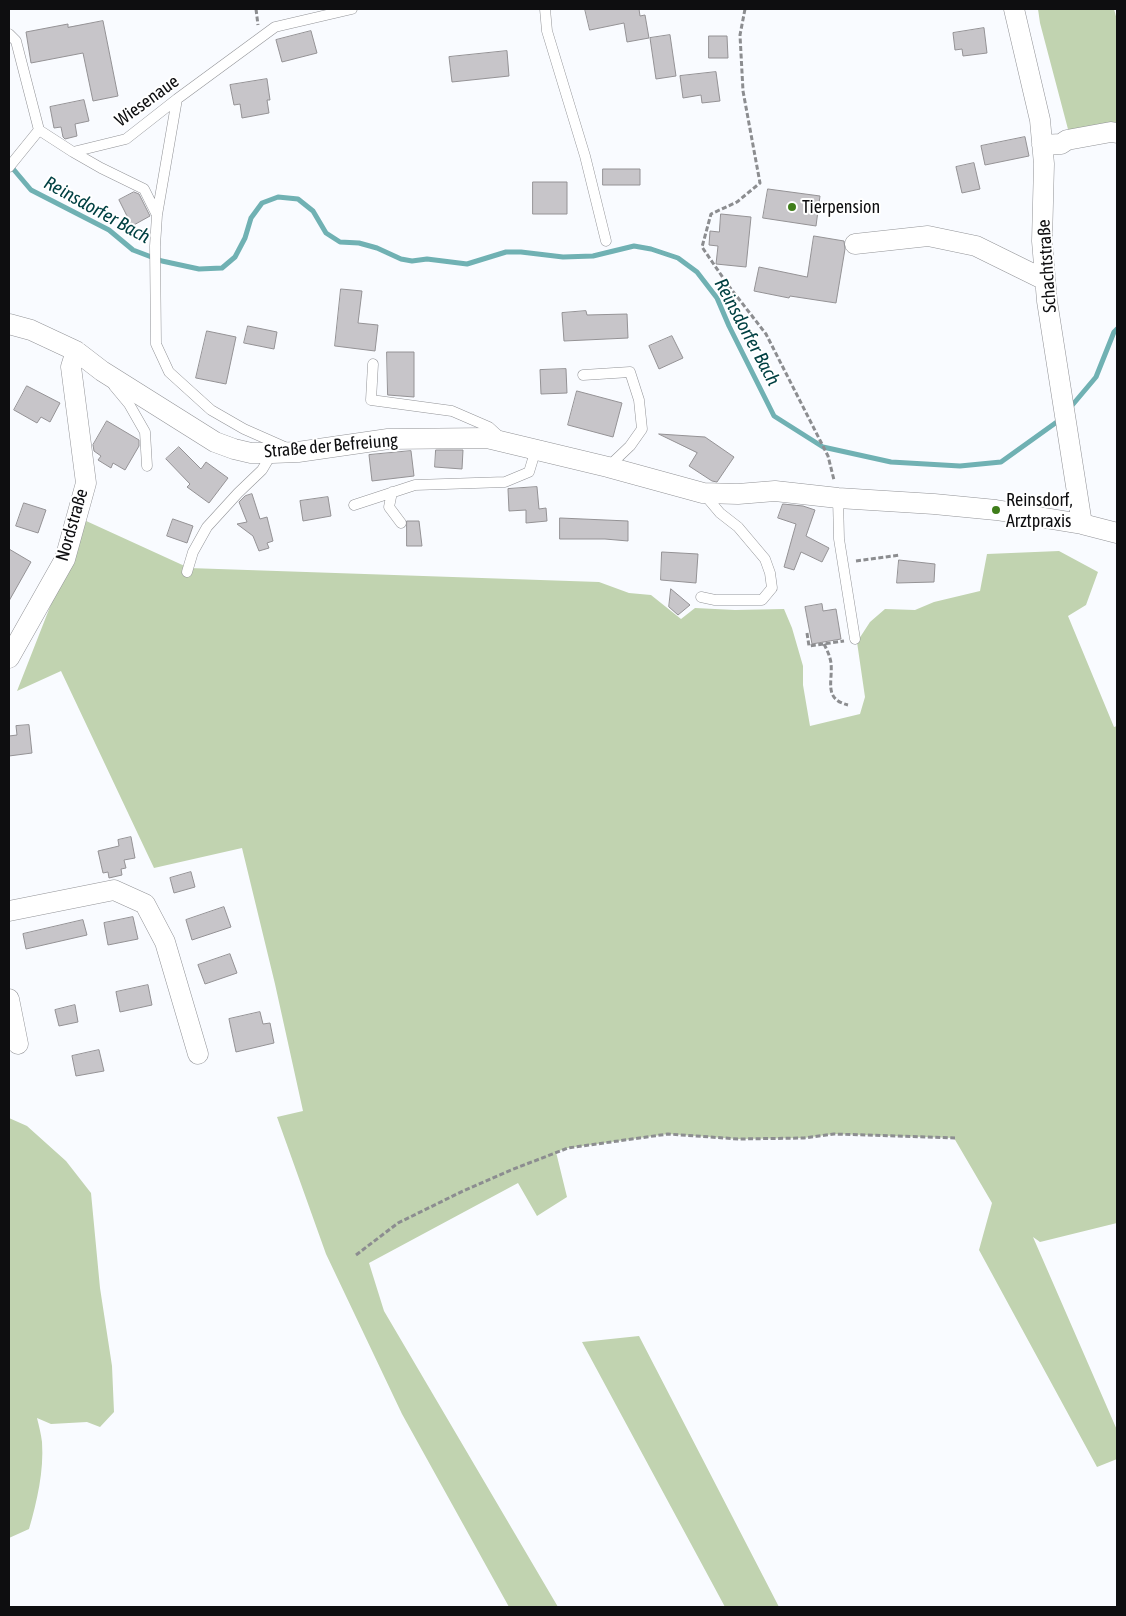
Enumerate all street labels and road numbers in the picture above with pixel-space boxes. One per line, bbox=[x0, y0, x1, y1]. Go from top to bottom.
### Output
street label: Wiesenaue bbox=[111, 71, 183, 131]
street label: Schachtstraße bbox=[1033, 219, 1061, 313]
street label: Straße der Befreiung bbox=[263, 429, 399, 463]
street label: Nordstraße bbox=[51, 486, 93, 564]

